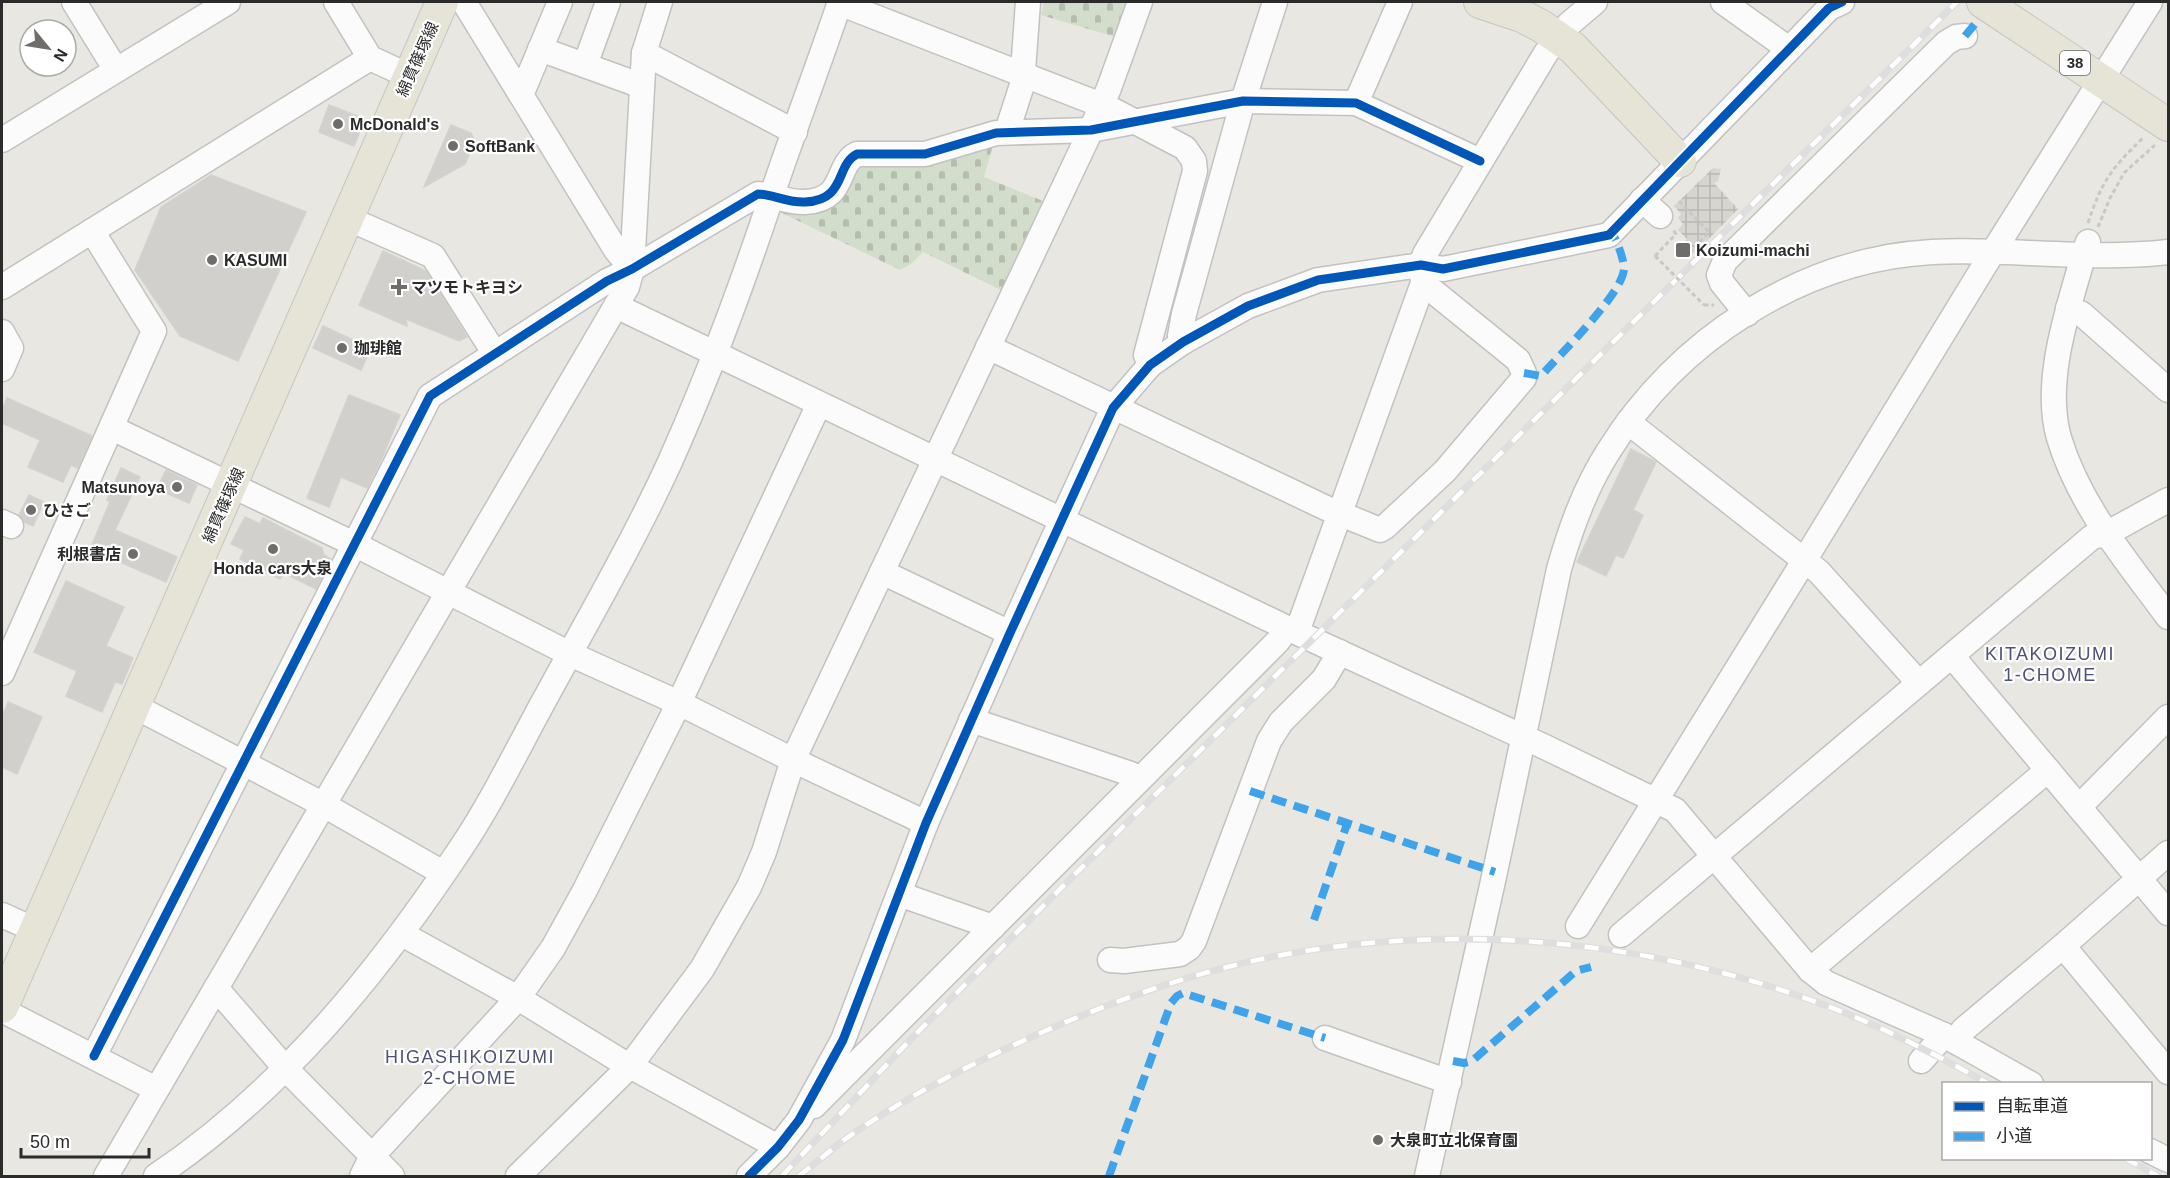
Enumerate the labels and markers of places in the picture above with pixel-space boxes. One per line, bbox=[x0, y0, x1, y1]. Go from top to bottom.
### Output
place label: McDonald's bbox=[350, 116, 439, 133]
marker: McDonald's bbox=[331, 117, 345, 131]
place label: SoftBank bbox=[465, 138, 535, 155]
marker: SoftBank bbox=[446, 139, 460, 153]
marker: Koizumi-machi bbox=[1674, 241, 1692, 259]
place label: Koizumi-machi bbox=[1696, 242, 1810, 259]
place label: KASUMI bbox=[224, 252, 287, 269]
marker: KASUMI bbox=[205, 253, 219, 267]
place label: マツモトキヨシ bbox=[411, 279, 523, 296]
marker: マツモトキヨシ bbox=[392, 280, 406, 294]
place label: 珈琲館 bbox=[354, 340, 402, 357]
marker: 珈琲館 bbox=[335, 341, 349, 355]
place label: Matsunoya bbox=[81, 479, 165, 496]
marker: Matsunoya bbox=[170, 480, 184, 494]
place label: ひさご bbox=[43, 502, 91, 519]
marker: ひさご bbox=[24, 503, 38, 517]
marker: Honda cars大泉 bbox=[266, 542, 280, 556]
place label: 利根書店 bbox=[57, 546, 121, 563]
marker: 利根書店 bbox=[126, 547, 140, 561]
place label: Honda cars大泉 bbox=[213, 560, 333, 577]
place label: 大泉町立北保育園 bbox=[1390, 1132, 1518, 1149]
marker: 大泉町立北保育園 bbox=[1371, 1133, 1385, 1147]

